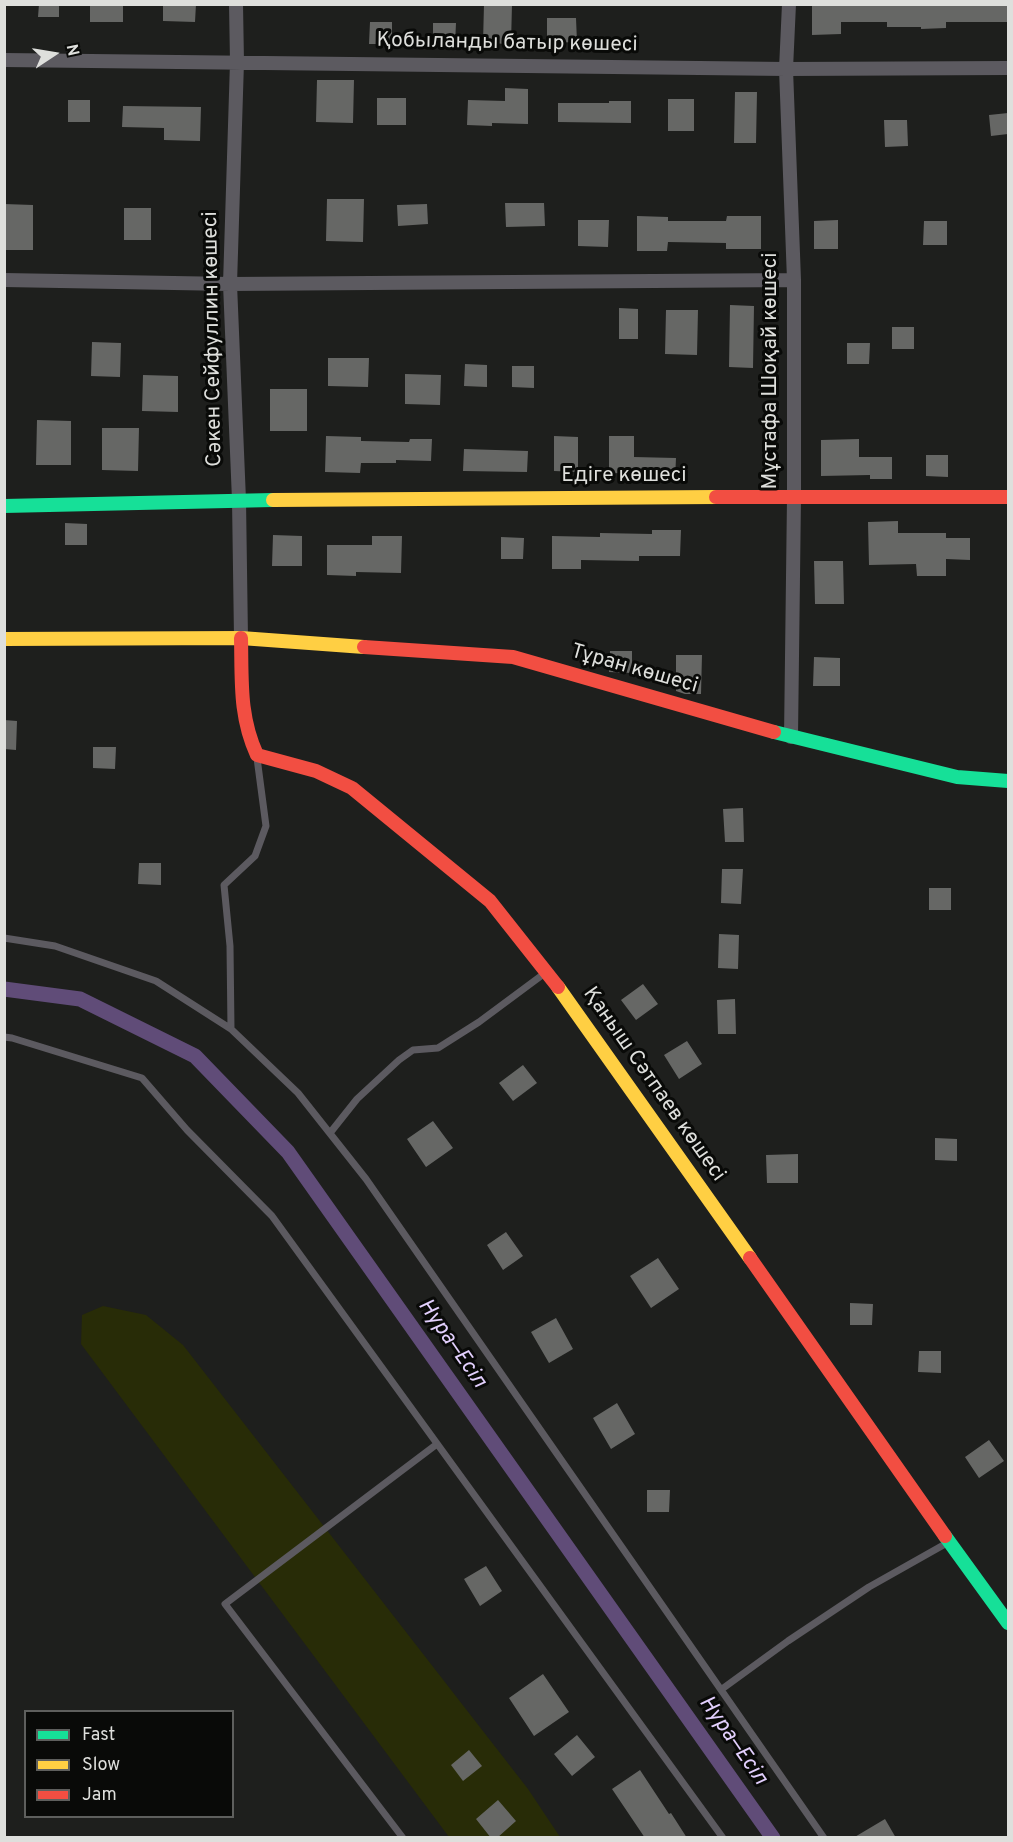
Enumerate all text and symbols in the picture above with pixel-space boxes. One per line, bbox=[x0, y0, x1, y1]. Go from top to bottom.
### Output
north arrow bbox=[24, 24, 84, 84]
street label: Қобыланды батыр көшесі bbox=[376, 29, 638, 59]
text: N bbox=[61, 43, 83, 58]
street label: Сәкен Сейфуллин көшесі bbox=[199, 211, 229, 467]
street label: Мұстафа Шоқай көшесі bbox=[759, 253, 785, 489]
street label: Едіге көшесі bbox=[561, 464, 687, 490]
street label: Тұран көшесі bbox=[568, 640, 700, 700]
street label: Қаныш Сәтпаев көшесі bbox=[576, 983, 730, 1187]
water label: Нура—Есіл bbox=[411, 1294, 491, 1394]
water label: Нура—Есіл bbox=[692, 1691, 772, 1791]
legend bbox=[24, 1710, 234, 1818]
text: Fast bbox=[82, 1724, 115, 1747]
text: Slow bbox=[82, 1754, 120, 1777]
text: Jam bbox=[82, 1784, 117, 1807]

